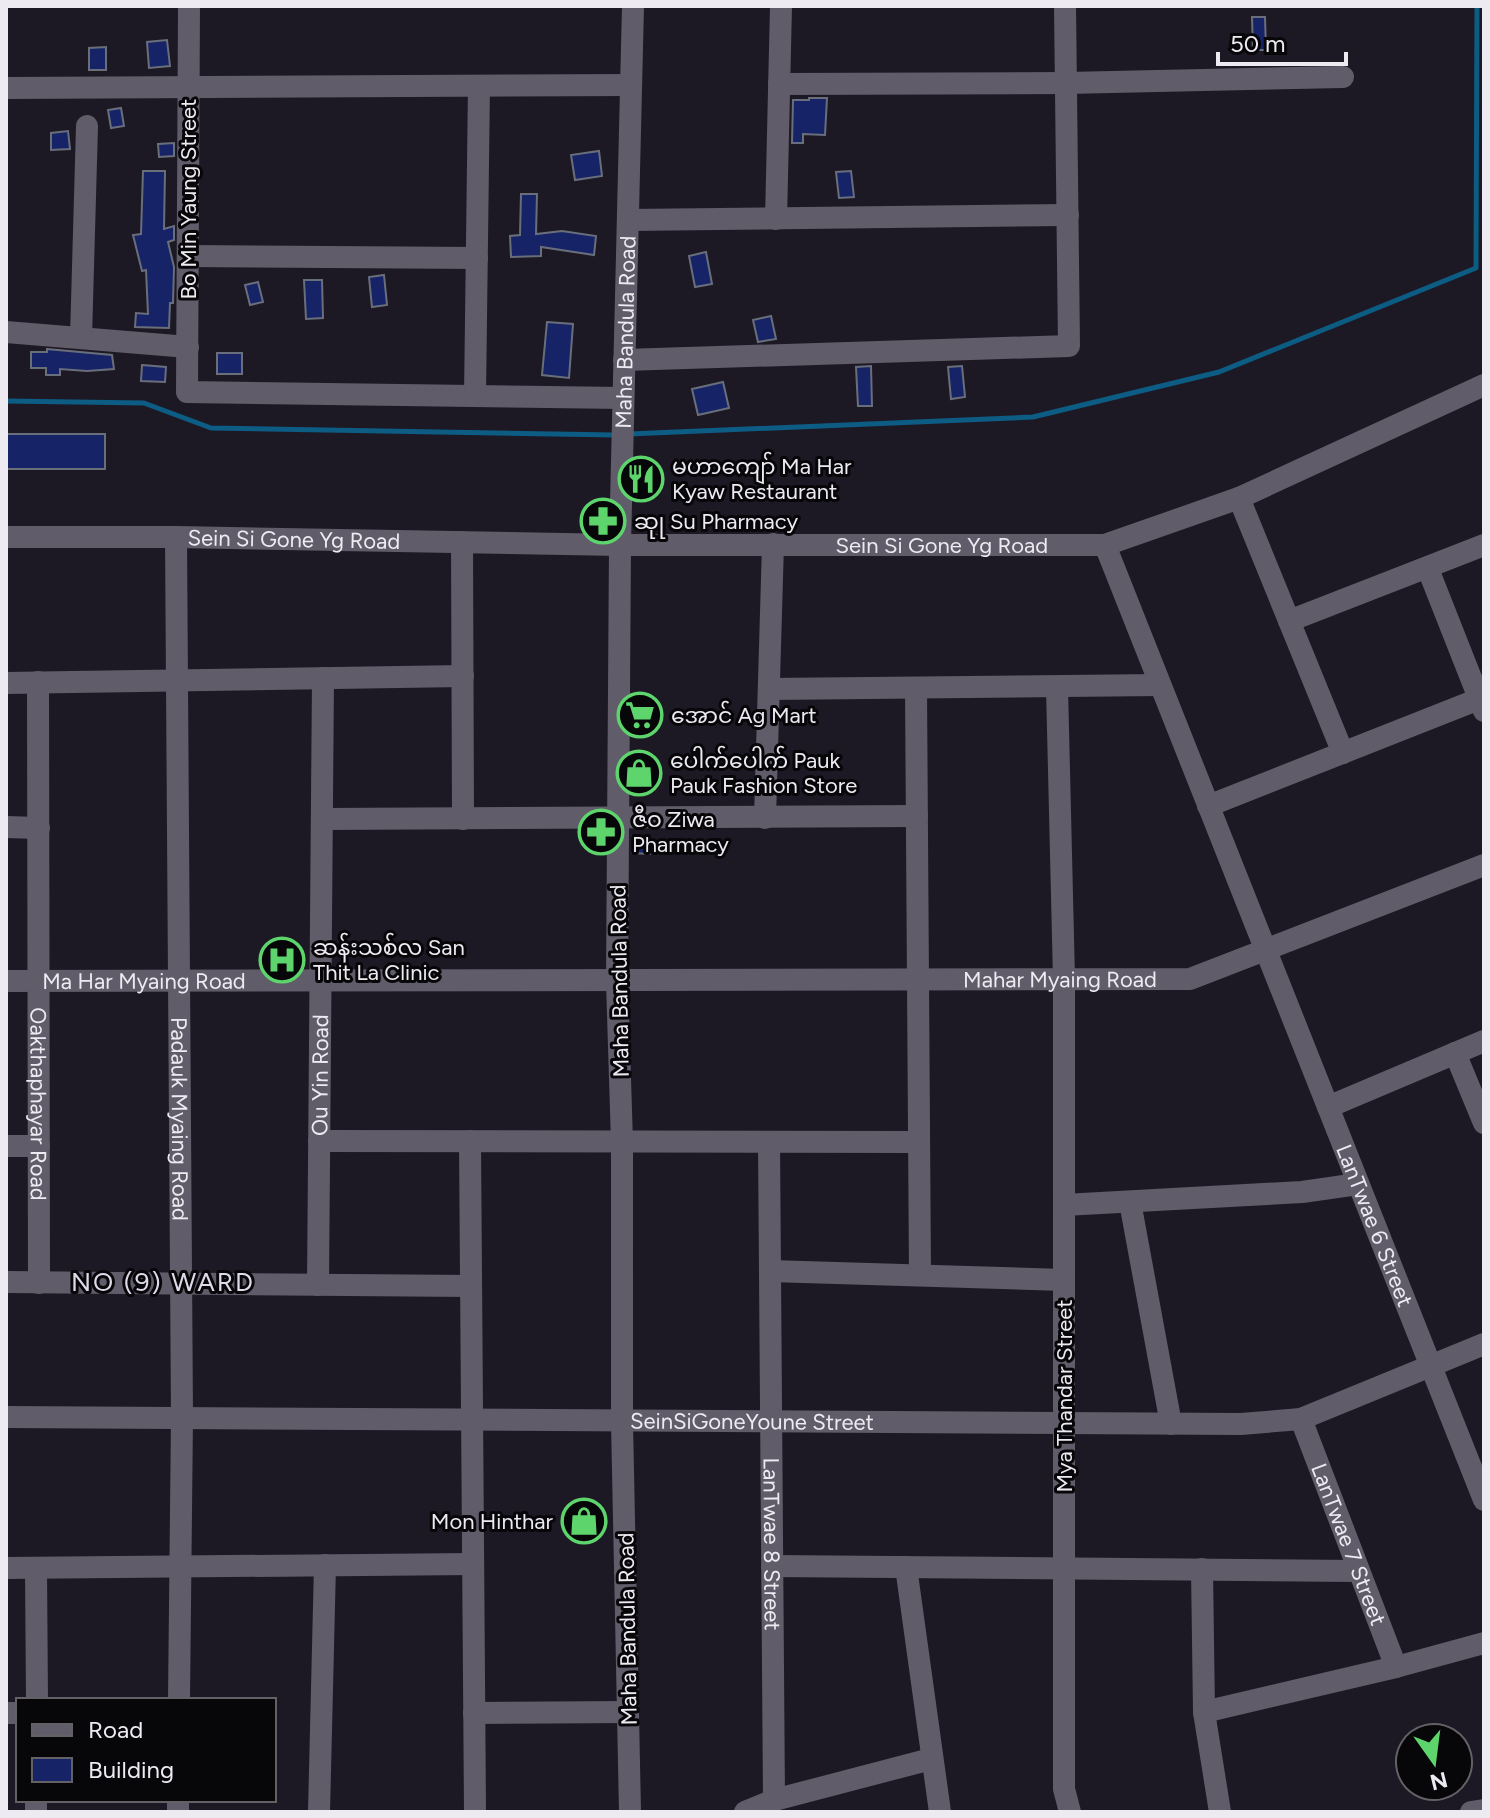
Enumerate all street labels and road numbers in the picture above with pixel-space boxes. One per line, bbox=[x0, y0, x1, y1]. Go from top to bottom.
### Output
street label: Bo Min Yaung Street bbox=[175, 99, 202, 299]
street label: Maha Bandula Road bbox=[610, 235, 641, 429]
street label: Sein Si Gone Yg Road bbox=[187, 524, 401, 555]
street label: Sein Si Gone Yg Road bbox=[836, 532, 1048, 559]
street label: Maha Bandula Road bbox=[604, 884, 635, 1078]
street label: Mahar Myaing Road bbox=[963, 966, 1157, 993]
street label: Ma Har Myaing Road bbox=[42, 968, 246, 995]
street label: Oakthaphayar Road bbox=[25, 1007, 52, 1201]
street label: Ou Yin Road bbox=[306, 1014, 334, 1136]
street label: Padauk Myaing Road bbox=[165, 1017, 194, 1221]
street label: LanTwae 6 Street bbox=[1330, 1141, 1419, 1311]
street label: Mya Thandar Street bbox=[1051, 1299, 1078, 1493]
street label: SeinSiGoneYoune Street bbox=[630, 1408, 874, 1436]
street label: LanTwae 8 Street bbox=[757, 1457, 786, 1631]
street label: LanTwae 7 Street bbox=[1305, 1459, 1392, 1629]
street label: Maha Bandula Road bbox=[612, 1532, 643, 1726]

